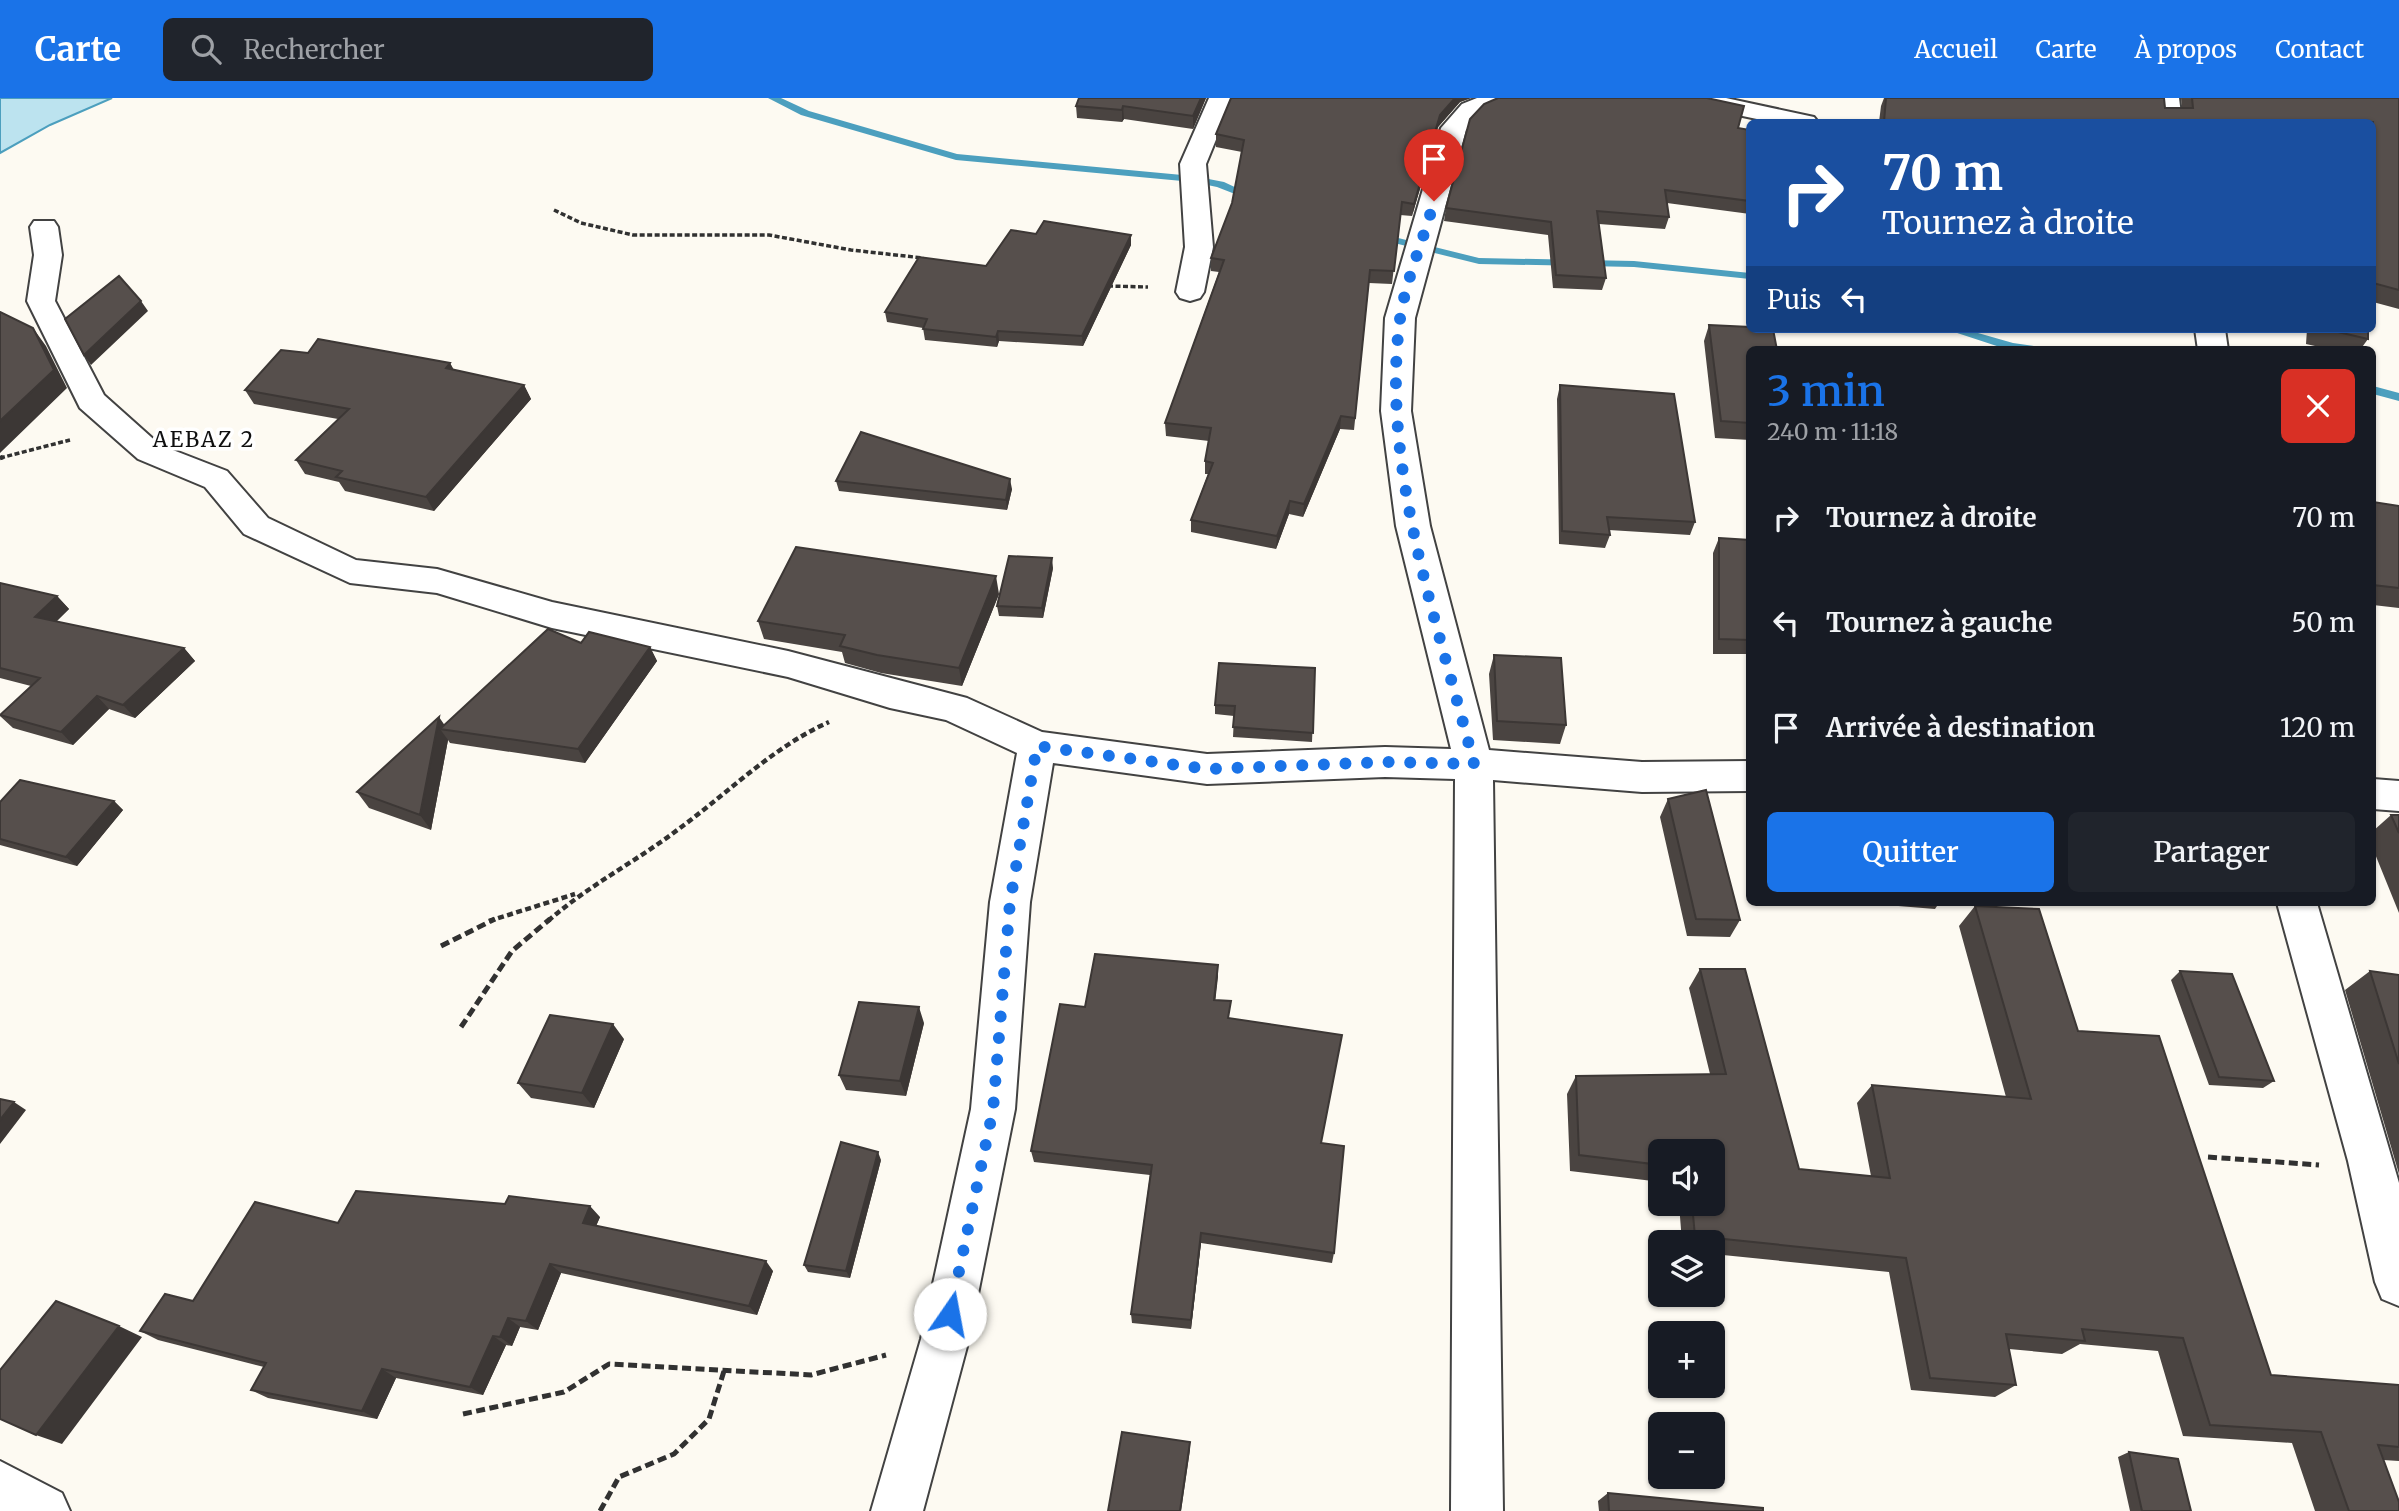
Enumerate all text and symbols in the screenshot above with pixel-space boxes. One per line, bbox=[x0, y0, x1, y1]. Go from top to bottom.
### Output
search box bbox=[163, 18, 653, 81]
text: Carte bbox=[35, 29, 121, 70]
icon: search bbox=[187, 30, 225, 68]
text: Rechercher bbox=[243, 33, 385, 66]
text: Accueil bbox=[1914, 34, 1998, 65]
text: Carte bbox=[2036, 34, 2097, 65]
text: À propos bbox=[2135, 34, 2237, 65]
text: Contact bbox=[2275, 34, 2364, 65]
pin bbox=[1404, 129, 1464, 201]
icon: arrive bbox=[1415, 140, 1453, 178]
text: 70 m bbox=[1882, 142, 2003, 203]
icon: right bbox=[1767, 147, 1858, 238]
text: Tournez à droite bbox=[1882, 203, 2134, 243]
icon: left bbox=[1835, 280, 1873, 318]
text: Puis bbox=[1767, 283, 1821, 316]
text: 3 min bbox=[1767, 365, 1885, 417]
button: close bbox=[2281, 369, 2355, 443]
text: 240 m · 11:18 bbox=[1767, 417, 1898, 446]
district label: AEBAZ 2 bbox=[152, 426, 255, 453]
icon: right bbox=[1767, 499, 1805, 537]
text: Tournez à droite bbox=[1826, 501, 2037, 534]
text: 70 m bbox=[2292, 501, 2355, 534]
icon: left bbox=[1767, 604, 1805, 642]
text: Tournez à gauche bbox=[1826, 606, 2052, 639]
text: 50 m bbox=[2291, 606, 2355, 639]
icon: arrive bbox=[1767, 709, 1805, 747]
text: Arrivée à destination bbox=[1826, 711, 2095, 744]
text: 120 m bbox=[2280, 711, 2355, 744]
button: Quitter bbox=[1767, 812, 2054, 892]
button: Partager bbox=[2068, 812, 2355, 892]
map controls bbox=[1648, 1139, 1725, 1489]
button: sound bbox=[1648, 1139, 1725, 1216]
button: layers bbox=[1648, 1230, 1725, 1307]
position arrow bbox=[913, 1277, 987, 1351]
button: + bbox=[1648, 1321, 1725, 1398]
button: − bbox=[1648, 1412, 1725, 1489]

